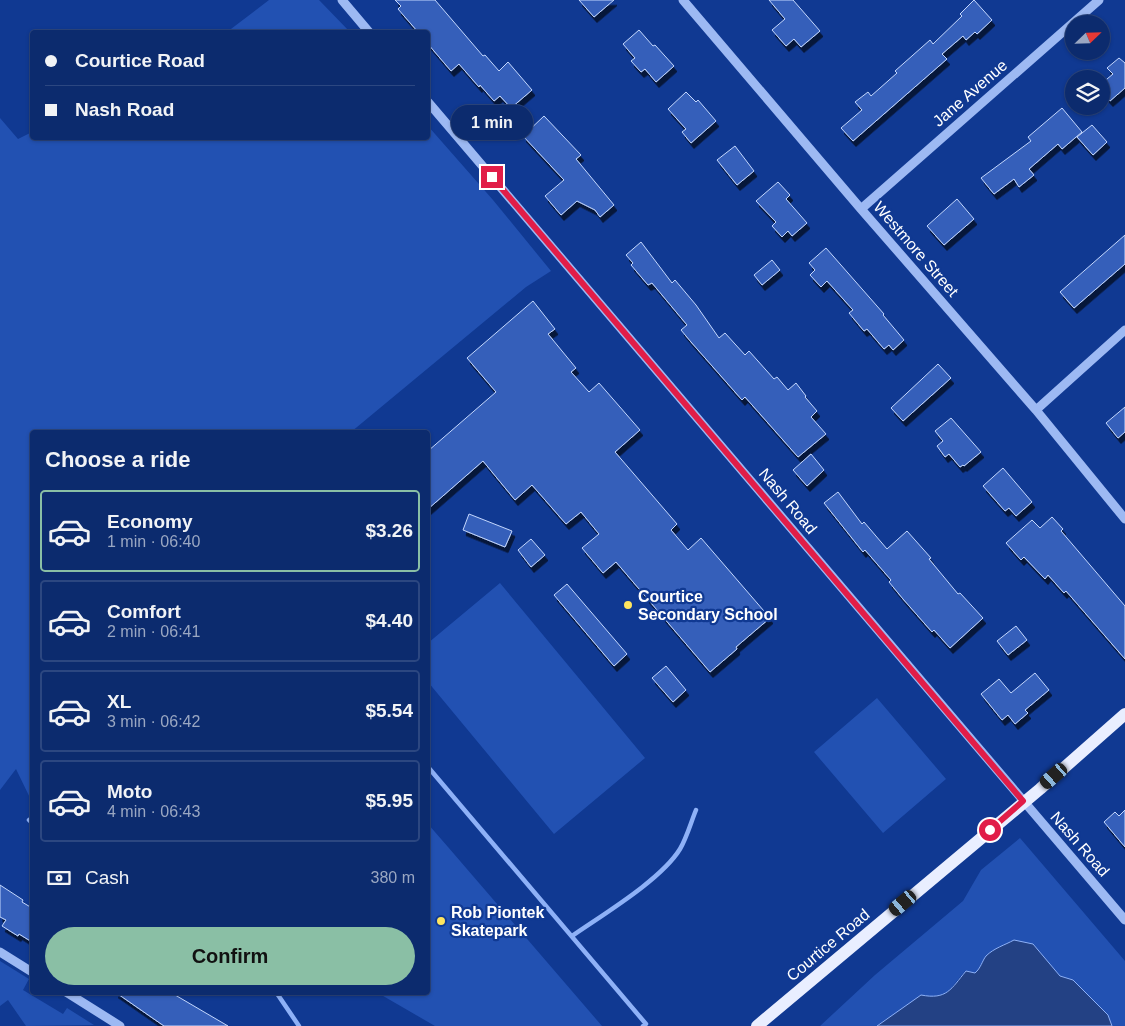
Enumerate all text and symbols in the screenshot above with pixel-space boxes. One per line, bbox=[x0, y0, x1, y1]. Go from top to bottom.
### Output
north arrow bbox=[1065, 15, 1110, 60]
map controls bbox=[1065, 15, 1110, 115]
text: Courtice Road bbox=[75, 50, 205, 71]
street label: Jane Avenue bbox=[930, 56, 1010, 130]
button: layers bbox=[1065, 70, 1110, 115]
text: Nash Road bbox=[75, 99, 174, 120]
callout: 1 min bbox=[451, 104, 533, 140]
text: 1 min bbox=[471, 114, 513, 131]
route end bbox=[481, 166, 503, 188]
street label: Westmore Street bbox=[870, 198, 962, 300]
text: Choose a ride bbox=[45, 447, 190, 472]
street label: Nash Road bbox=[756, 465, 820, 537]
icon: car bbox=[47, 509, 92, 554]
text: Economy bbox=[107, 511, 193, 532]
text: $3.26 bbox=[365, 520, 413, 541]
text: 1 min · 06:40 bbox=[107, 533, 200, 550]
place label: Courtice Secondary School bbox=[638, 588, 778, 623]
icon: car bbox=[47, 599, 92, 644]
marker: Courtice Secondary School bbox=[622, 599, 634, 611]
text: Comfort bbox=[107, 601, 181, 622]
text: $4.40 bbox=[365, 610, 413, 631]
text: 2 min · 06:41 bbox=[107, 623, 200, 640]
icon: car bbox=[47, 689, 92, 734]
text: XL bbox=[107, 691, 131, 712]
text: $5.54 bbox=[365, 700, 413, 721]
text: 3 min · 06:42 bbox=[107, 713, 200, 730]
car bbox=[1037, 760, 1070, 792]
icon: car bbox=[47, 779, 92, 824]
text: Moto bbox=[107, 781, 152, 802]
text: $5.95 bbox=[365, 790, 413, 811]
text: 4 min · 06:43 bbox=[107, 803, 200, 820]
street label: Nash Road bbox=[1047, 808, 1113, 880]
route start bbox=[979, 819, 1001, 841]
icon: cash bbox=[45, 864, 73, 892]
text: Cash bbox=[85, 867, 129, 888]
text: 380 m bbox=[371, 869, 415, 886]
car bbox=[886, 888, 919, 918]
place label: Rob Piontek Skatepark bbox=[451, 904, 544, 939]
street label: Courtice Road bbox=[783, 906, 873, 984]
marker: Rob Piontek Skatepark bbox=[435, 915, 447, 927]
button: Confirm bbox=[45, 927, 415, 985]

